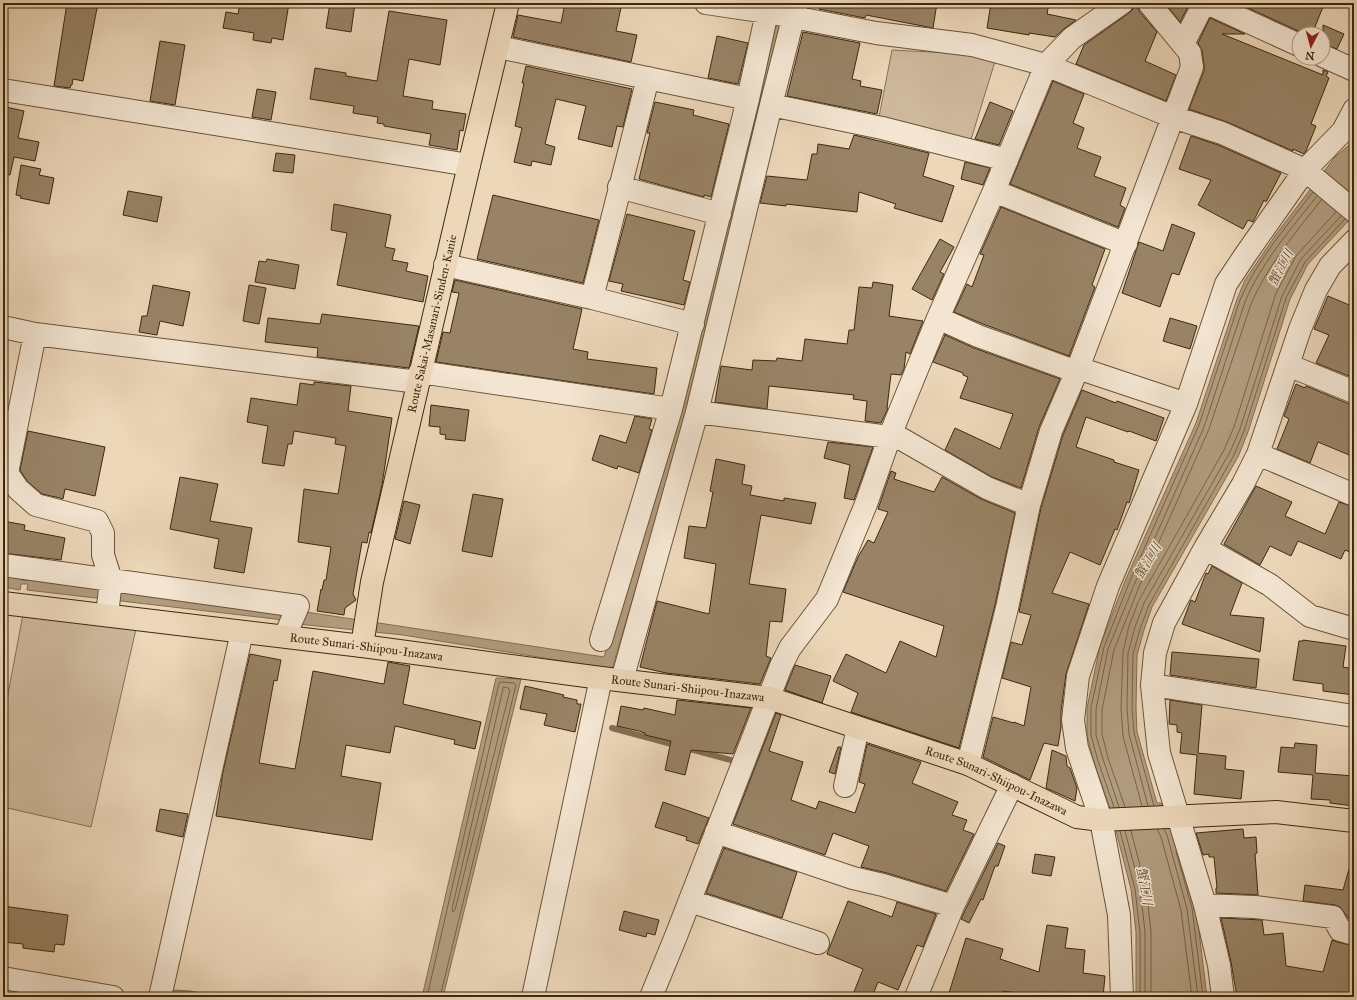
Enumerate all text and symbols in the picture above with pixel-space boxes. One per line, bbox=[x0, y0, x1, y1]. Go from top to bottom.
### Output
north arrow bbox=[1291, 26, 1331, 66]
text: N bbox=[1304, 48, 1315, 62]
street label: Route Sakai-Masanari-Sinden-Kanie bbox=[405, 233, 460, 414]
water label: 蟹江川 bbox=[1265, 245, 1298, 289]
water label: 蟹江川 bbox=[1131, 539, 1166, 582]
street label: Route Sunari-Shiipou-Inazawa bbox=[289, 630, 445, 664]
street label: Route Sunari-Shiipou-Inazawa bbox=[610, 672, 766, 704]
street label: Route Sunari-Shiipou-Inazawa bbox=[923, 743, 1070, 819]
water label: 蟹江川 bbox=[1133, 865, 1156, 909]

